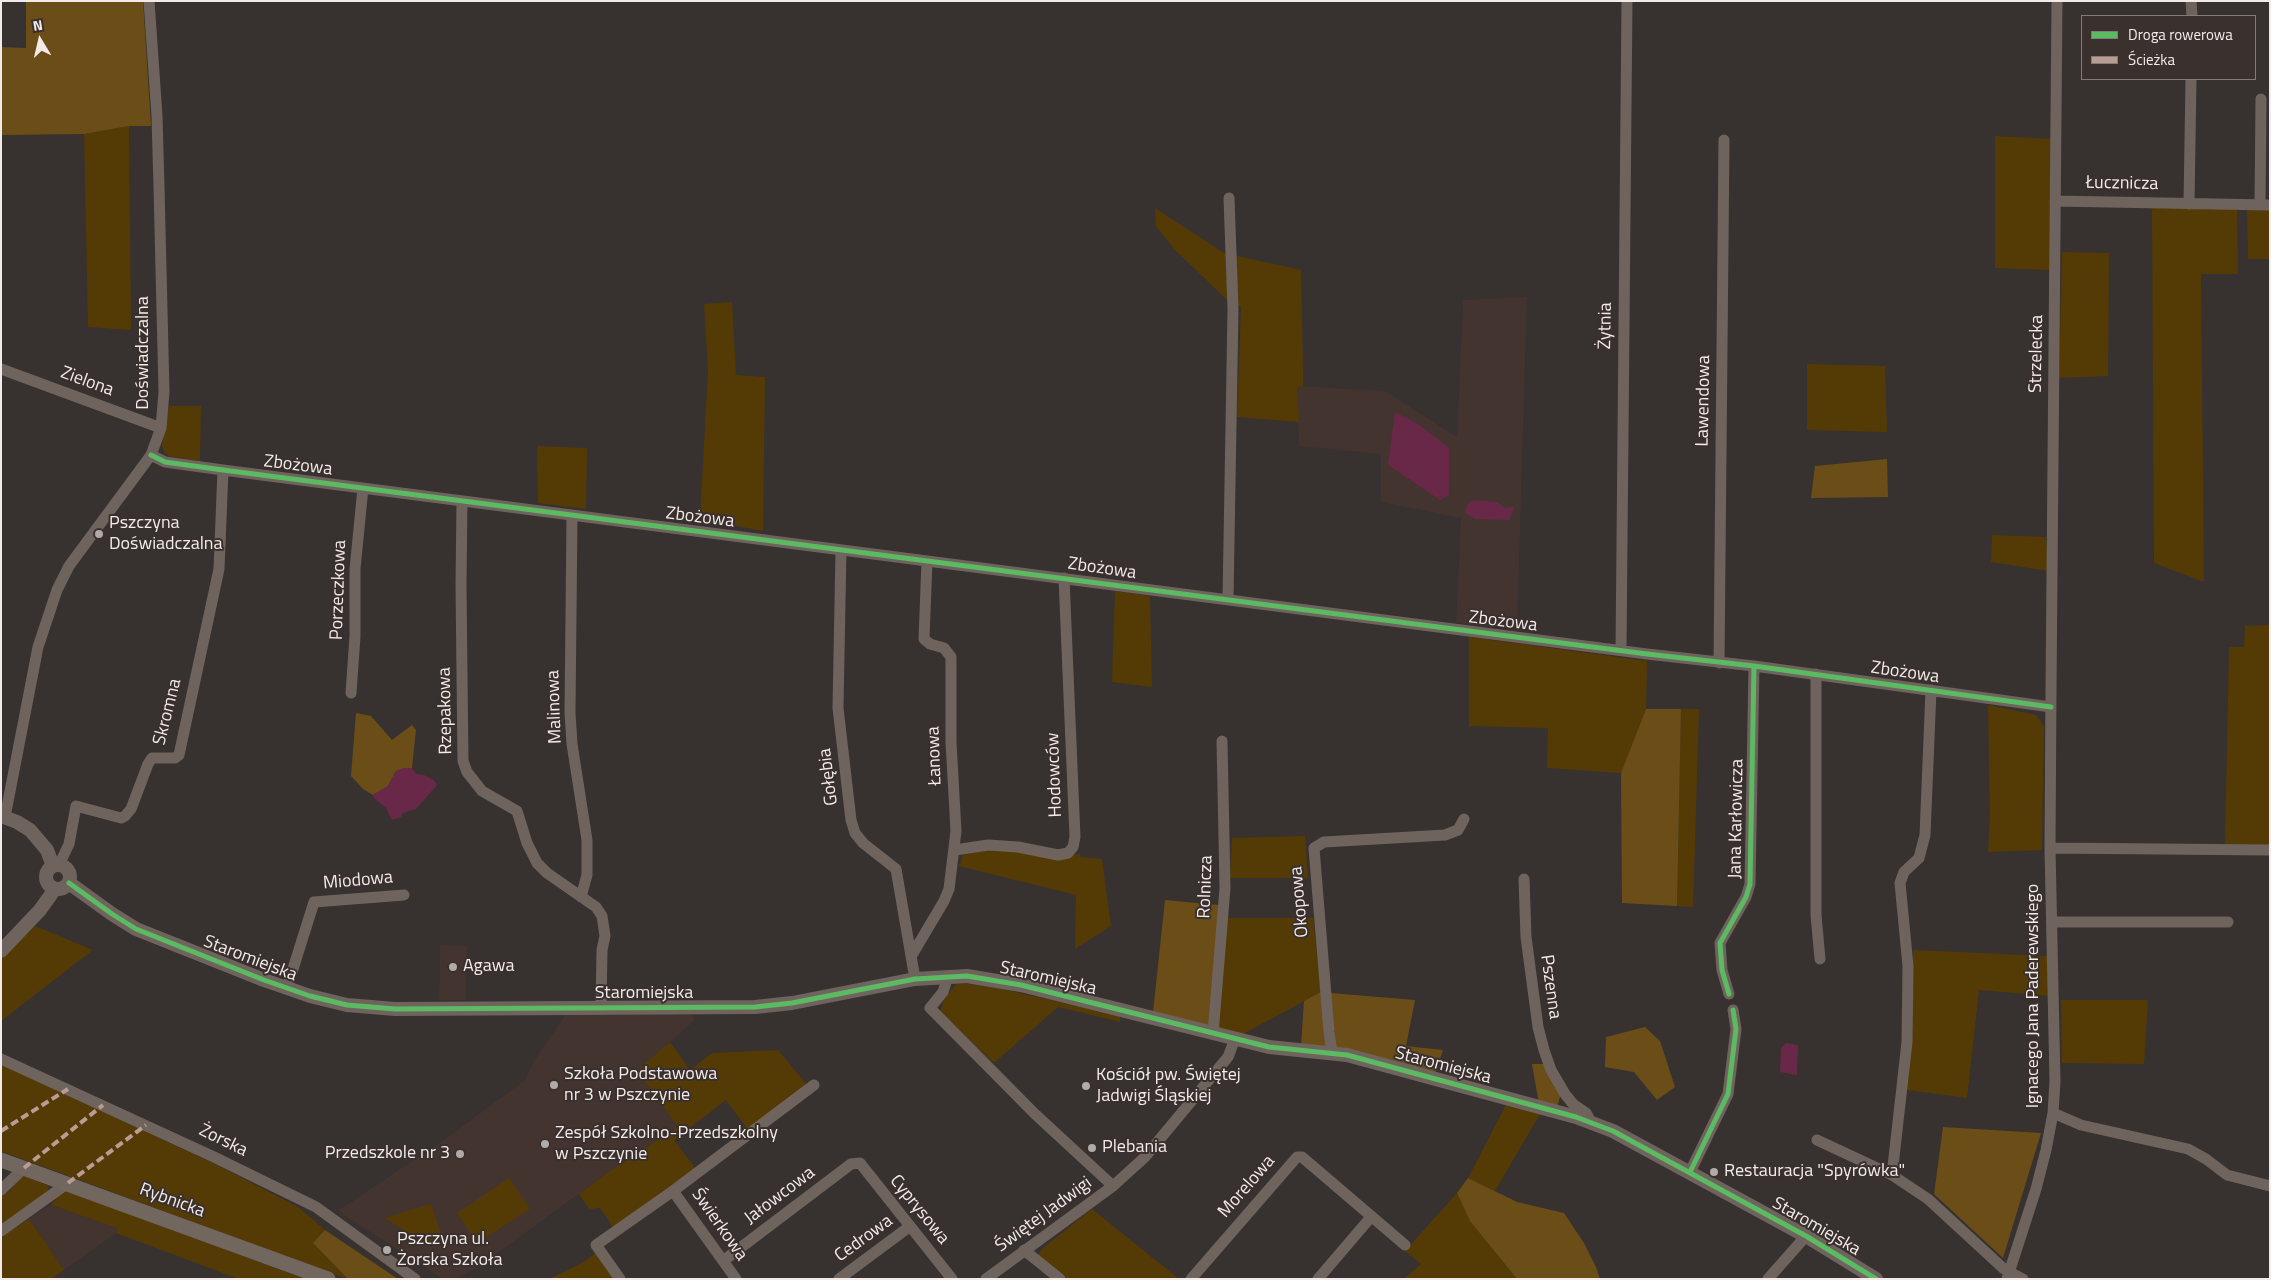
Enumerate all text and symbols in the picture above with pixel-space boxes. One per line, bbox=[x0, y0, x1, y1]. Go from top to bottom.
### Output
text: N bbox=[31, 14, 44, 36]
north arrow bbox=[15, 15, 65, 65]
legend bbox=[2081, 15, 2256, 80]
text: Droga rowerowa bbox=[2128, 23, 2233, 46]
text: Ścieżka bbox=[2128, 48, 2175, 71]
street label: Łucznicza bbox=[2085, 173, 2159, 195]
street label: Doświadczalna bbox=[133, 296, 155, 410]
street label: Żytnia bbox=[1595, 302, 1617, 350]
street label: Strzelecka bbox=[2026, 315, 2048, 393]
street label: Lawendowa bbox=[1692, 355, 1716, 447]
street label: Zielona bbox=[57, 362, 117, 402]
street label: Zbożowa bbox=[263, 451, 333, 481]
street label: Zbożowa bbox=[665, 503, 735, 533]
place label: Pszczyna Doświadczalna bbox=[109, 513, 223, 556]
marker: Pszczyna Doświadczalna bbox=[93, 528, 105, 540]
street label: Porzeczkowa bbox=[326, 540, 352, 640]
street label: Zbożowa bbox=[1066, 554, 1138, 584]
street label: Zbożowa bbox=[1468, 607, 1538, 637]
street label: Zbożowa bbox=[1869, 658, 1941, 688]
street label: Rzepakowa bbox=[434, 667, 458, 755]
street label: Malinowa bbox=[543, 670, 567, 744]
street label: Skromna bbox=[149, 677, 187, 747]
street label: Łanowa bbox=[923, 726, 947, 786]
street label: Hodowców bbox=[1043, 732, 1067, 818]
street label: Gołębia bbox=[815, 747, 843, 807]
street label: Jana Karłowicza bbox=[1725, 759, 1749, 879]
street label: Rolnicza bbox=[1194, 855, 1218, 919]
street label: Okopowa bbox=[1286, 866, 1314, 938]
street label: Miodowa bbox=[322, 867, 394, 895]
street label: Ignacego Jana Paderewskiego bbox=[2023, 884, 2045, 1108]
street label: Staromiejska bbox=[200, 931, 300, 987]
street label: Pszenna bbox=[1535, 954, 1565, 1020]
place label: Agawa bbox=[463, 956, 514, 978]
street label: Staromiejska bbox=[998, 957, 1098, 1001]
marker: Agawa bbox=[447, 961, 459, 973]
street label: Staromiejska bbox=[595, 983, 693, 1005]
street label: Staromiejska bbox=[1393, 1043, 1493, 1089]
place label: Szkoła Podstawowa nr 3 w Pszczynie bbox=[564, 1064, 717, 1106]
place label: Kościół pw. Świętej Jadwigi Śląskiej bbox=[1096, 1065, 1241, 1108]
marker: Szkoła Podstawowa nr 3 w Pszczynie bbox=[548, 1079, 560, 1091]
marker: Kościół pw. Świętej Jadwigi Śląskiej bbox=[1080, 1080, 1092, 1092]
street label: Żorska bbox=[195, 1120, 251, 1162]
place label: Zespół Szkolno-Przedszkolny w Pszczynie bbox=[555, 1123, 778, 1166]
place label: Plebania bbox=[1102, 1137, 1167, 1159]
marker: Zespół Szkolno-Przedszkolny w Pszczynie bbox=[539, 1138, 551, 1150]
marker: Plebania bbox=[1086, 1142, 1098, 1154]
place label: Przedszkole nr 3 bbox=[325, 1143, 450, 1165]
marker: Przedszkole nr 3 bbox=[454, 1148, 466, 1160]
street label: Morelowa bbox=[1214, 1151, 1280, 1223]
place label: Restauracja "Spyrówka" bbox=[1724, 1161, 1905, 1183]
street label: Jałowcowa bbox=[741, 1163, 819, 1229]
marker: Restauracja "Spyrówka" bbox=[1708, 1166, 1720, 1178]
street label: Cyprysowa bbox=[885, 1171, 953, 1249]
street label: Świętej Jadwigi bbox=[991, 1173, 1097, 1257]
street label: Rybnicka bbox=[136, 1179, 208, 1223]
street label: Świerkowa bbox=[686, 1185, 752, 1265]
street label: Staromiejska bbox=[1768, 1193, 1864, 1261]
street label: Cedrowa bbox=[831, 1211, 897, 1267]
place label: Pszczyna ul. Żorska Szkoła bbox=[397, 1229, 502, 1272]
marker: Pszczyna ul. Żorska Szkoła bbox=[381, 1244, 393, 1256]

